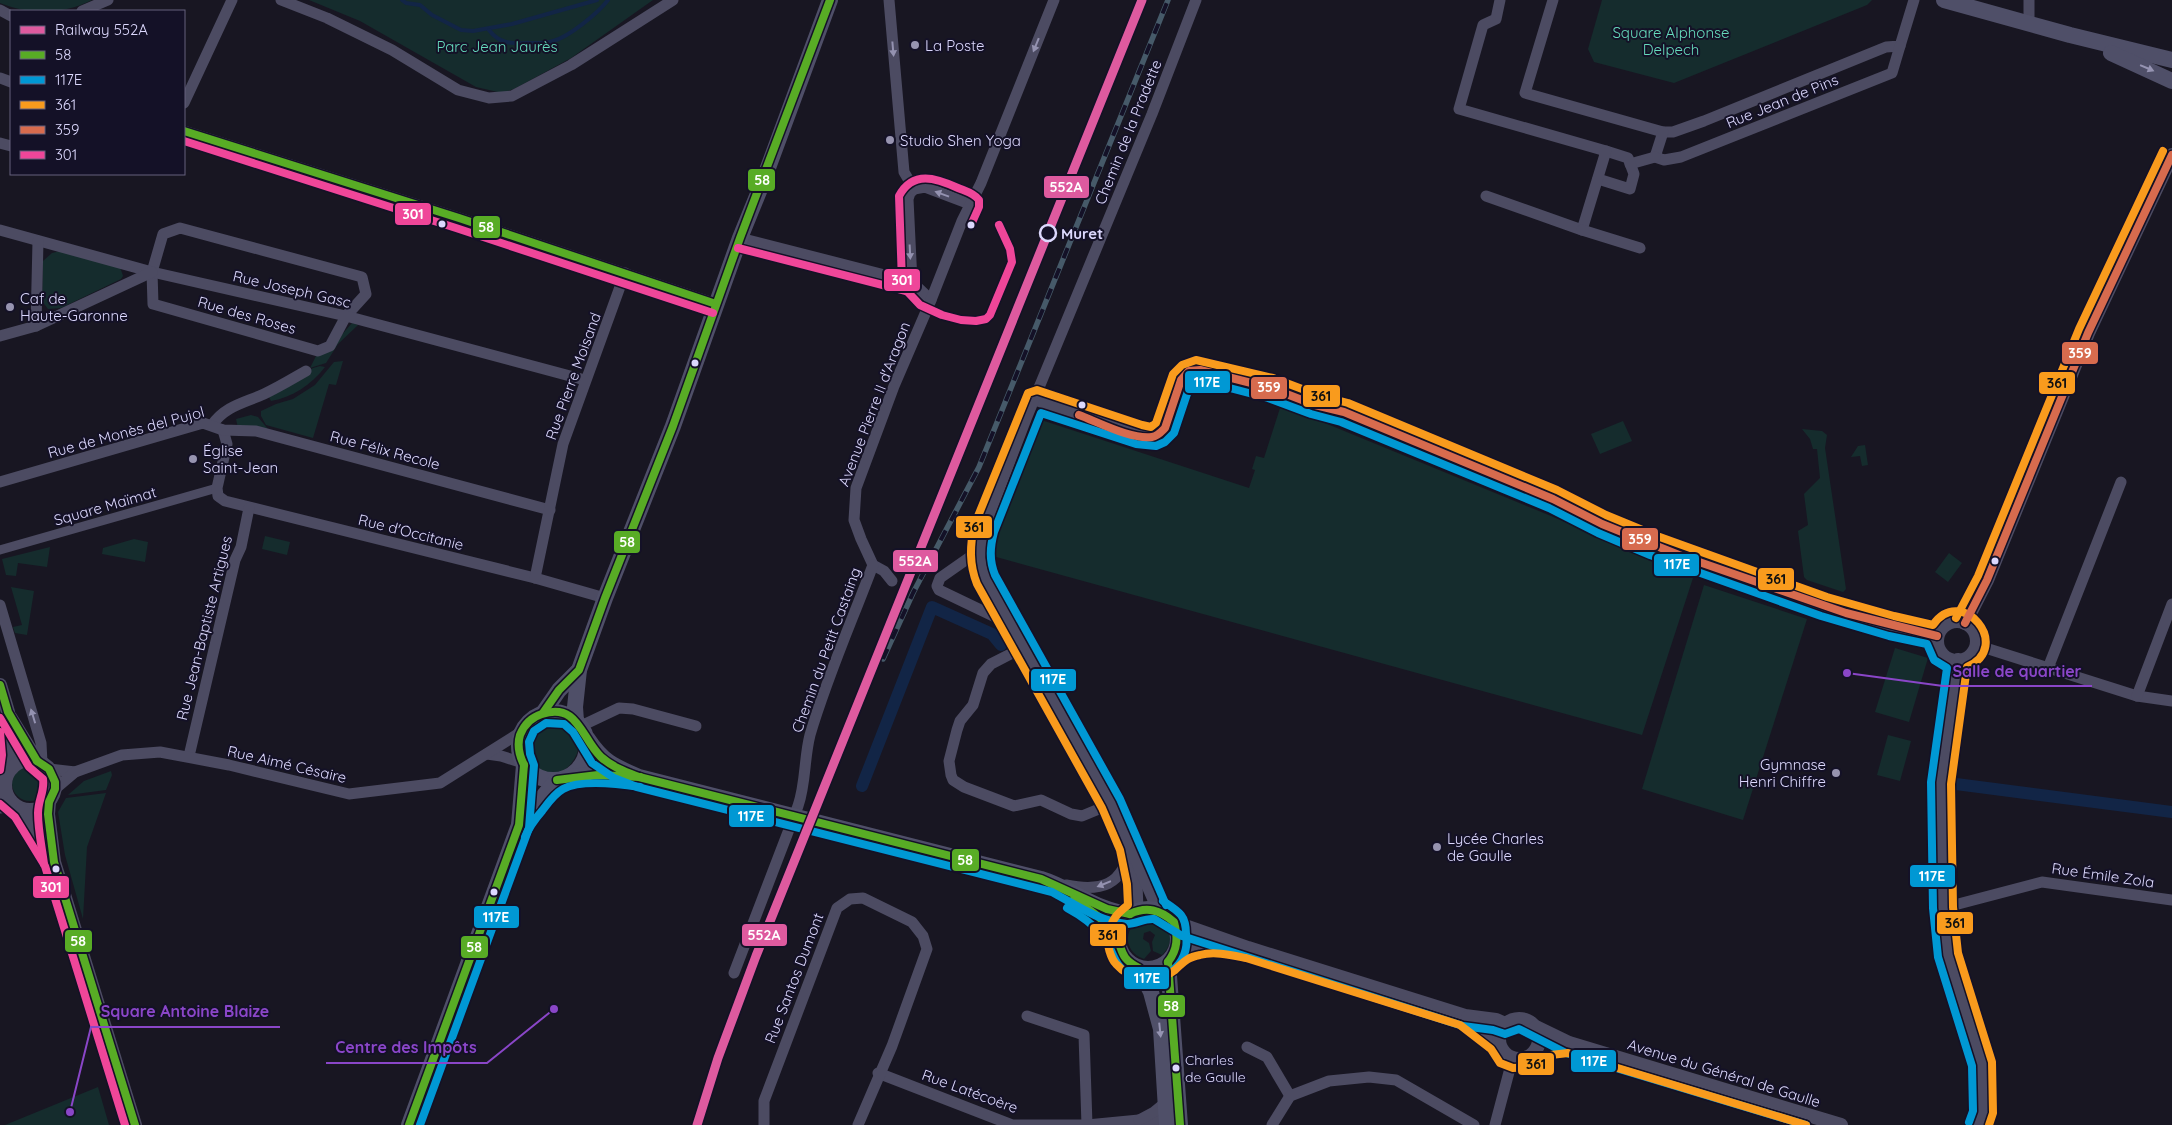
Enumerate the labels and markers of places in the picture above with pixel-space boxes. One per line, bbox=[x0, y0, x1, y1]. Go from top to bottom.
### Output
place label: La Poste bbox=[925, 36, 985, 55]
marker: La Poste bbox=[909, 39, 921, 51]
place label: Studio Shen Yoga bbox=[900, 131, 1021, 150]
marker: Studio Shen Yoga bbox=[884, 134, 896, 146]
unlabelled marker bbox=[437, 219, 447, 229]
unlabelled marker bbox=[966, 220, 976, 230]
marker: Muret bbox=[1039, 224, 1057, 242]
place label: Muret bbox=[1061, 224, 1103, 243]
place label: Caf de Haute-Garonne bbox=[20, 289, 128, 325]
marker: Caf de Haute-Garonne bbox=[4, 301, 16, 313]
unlabelled marker bbox=[690, 358, 700, 368]
unlabelled marker bbox=[1077, 400, 1087, 410]
place label: Église Saint-Jean bbox=[203, 441, 278, 477]
marker: Église Saint-Jean bbox=[187, 453, 199, 465]
unlabelled marker bbox=[1990, 556, 2000, 566]
callout: Salle de quartier bbox=[1943, 655, 2092, 686]
place label: Gymnase Henri Chiffre bbox=[1739, 755, 1826, 791]
marker: Gymnase Henri Chiffre bbox=[1830, 767, 1842, 779]
place label: Lycée Charles de Gaulle bbox=[1447, 829, 1544, 865]
marker: Lycée Charles de Gaulle bbox=[1431, 841, 1443, 853]
unlabelled marker bbox=[51, 864, 61, 874]
unlabelled marker bbox=[489, 887, 499, 897]
callout: Square Antoine Blaize bbox=[91, 996, 280, 1027]
callout: Centre des Impôts bbox=[326, 1032, 487, 1063]
place label: Charles de Gaulle bbox=[1185, 1051, 1246, 1086]
marker: Charles de Gaulle bbox=[1171, 1063, 1181, 1073]

